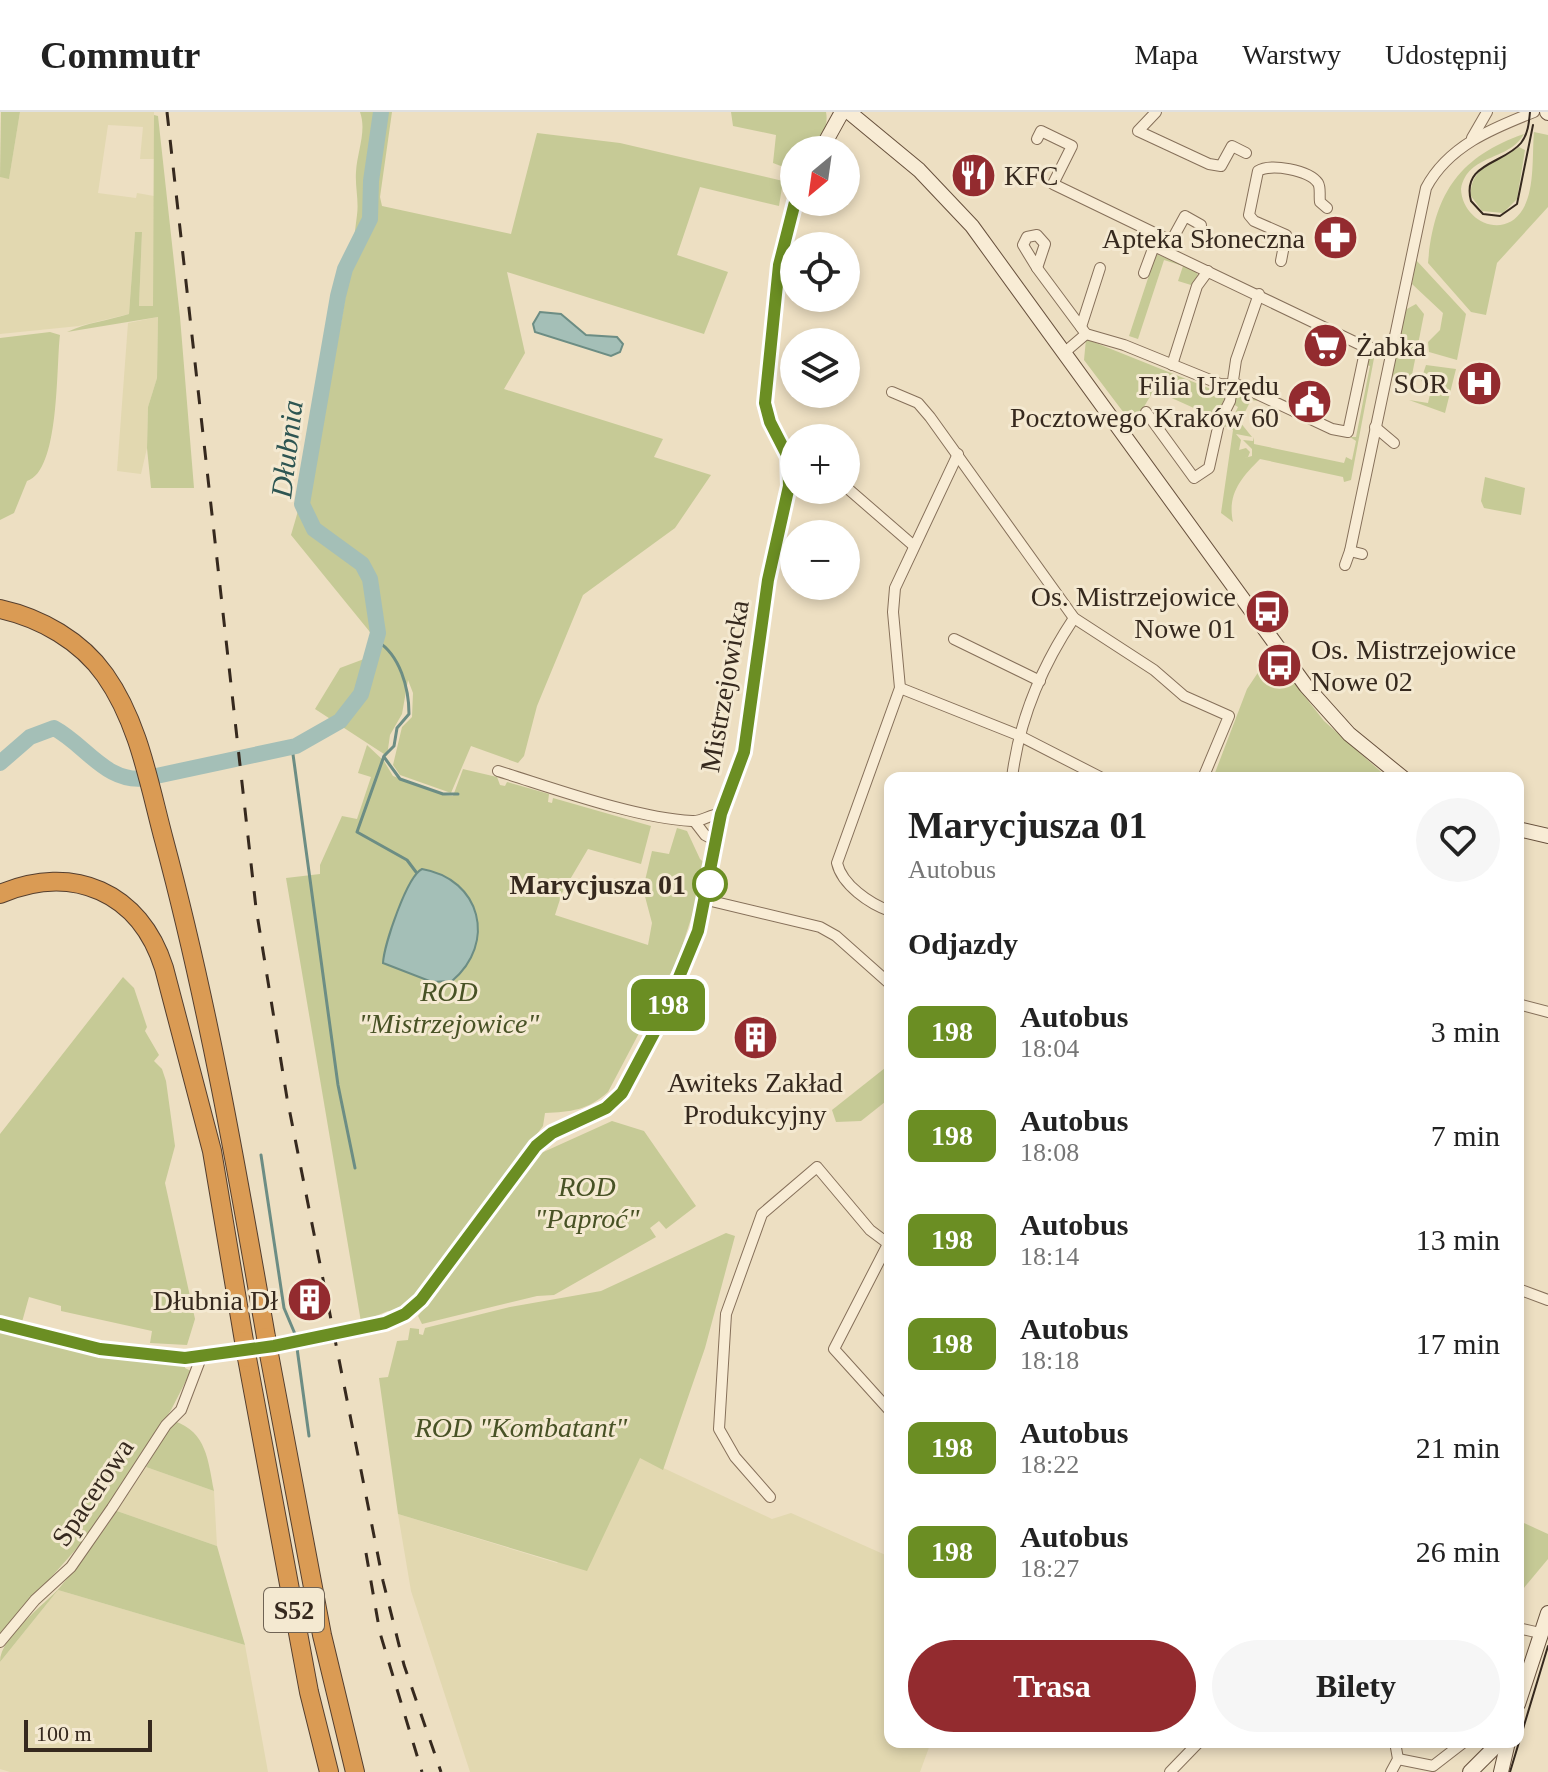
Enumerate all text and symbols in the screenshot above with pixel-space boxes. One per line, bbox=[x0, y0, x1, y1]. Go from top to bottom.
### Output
text: Commutr bbox=[40, 34, 200, 76]
text: Mapa bbox=[1135, 39, 1198, 70]
text: Warstwy bbox=[1242, 39, 1341, 70]
text: Udostępnij bbox=[1385, 39, 1508, 70]
north arrow bbox=[780, 136, 860, 216]
map controls bbox=[780, 136, 860, 600]
restaurant icon: KFC bbox=[949, 151, 997, 199]
place label: KFC bbox=[1004, 160, 1058, 191]
pharmacy icon: Apteka Słoneczna bbox=[1312, 214, 1360, 262]
place label: Apteka Słoneczna bbox=[1102, 223, 1306, 254]
button: locate bbox=[780, 232, 860, 312]
supermarket icon: Żabka bbox=[1301, 322, 1349, 370]
button: layers bbox=[780, 328, 860, 408]
place label: Żabka bbox=[1356, 331, 1427, 362]
hospital icon: SOR bbox=[1455, 359, 1503, 407]
place label: SOR bbox=[1394, 368, 1448, 399]
place label: Filia Urzędu Pocztowego Kraków 60 bbox=[1010, 370, 1279, 433]
public building icon: Filia Urzędu Pocztowego Kraków 60 bbox=[1286, 377, 1334, 425]
water label: Dłubnia bbox=[264, 398, 309, 501]
button: + bbox=[780, 424, 860, 504]
button: − bbox=[780, 520, 860, 600]
place label: Os. Mistrzejowice Nowe 01 bbox=[1031, 581, 1236, 644]
bus stop icon: Os. Mistrzejowice Nowe 01 bbox=[1243, 588, 1291, 636]
street label: Mistrzejowicka bbox=[694, 597, 755, 775]
place label: Os. Mistrzejowice Nowe 02 bbox=[1311, 634, 1516, 697]
bus stop icon: Os. Mistrzejowice Nowe 02 bbox=[1256, 641, 1304, 689]
button: heart bbox=[1416, 798, 1500, 882]
text: Marycjusza 01 bbox=[908, 804, 1148, 846]
text: Autobus bbox=[908, 855, 996, 884]
marker: Marycjusza 01 bbox=[693, 867, 727, 901]
place label: Marycjusza 01 bbox=[509, 869, 686, 900]
text: Odjazdy bbox=[908, 927, 1018, 960]
park label: ROD "Mistrzejowice" bbox=[359, 976, 540, 1039]
line badge: 198 bbox=[622, 979, 714, 1031]
text: 198 bbox=[647, 989, 689, 1020]
text: Autobus bbox=[1020, 1000, 1128, 1033]
building icon: Awiteks Zakład Produkcyjny bbox=[731, 1013, 779, 1061]
text: 3 min bbox=[1431, 1015, 1500, 1048]
text: 198 bbox=[931, 1016, 973, 1047]
text: 18:04 bbox=[1020, 1034, 1079, 1063]
place label: Awiteks Zakład Produkcyjny bbox=[667, 1067, 843, 1130]
text: Autobus bbox=[1020, 1104, 1128, 1137]
text: 7 min bbox=[1431, 1119, 1500, 1152]
text: 198 bbox=[931, 1120, 973, 1151]
text: 18:08 bbox=[1020, 1138, 1079, 1167]
park label: ROD "Paproć" bbox=[535, 1171, 640, 1234]
text: Autobus bbox=[1020, 1208, 1128, 1241]
text: 13 min bbox=[1416, 1223, 1500, 1256]
text: 198 bbox=[931, 1224, 973, 1255]
text: 18:14 bbox=[1020, 1242, 1079, 1271]
building icon: Dłubnia Dł bbox=[285, 1276, 333, 1324]
place label: Dłubnia Dł bbox=[153, 1285, 278, 1316]
text: Autobus bbox=[1020, 1312, 1128, 1345]
text: 17 min bbox=[1416, 1327, 1500, 1360]
text: 198 bbox=[931, 1328, 973, 1359]
text: 18:18 bbox=[1020, 1346, 1079, 1375]
park label: ROD "Kombatant" bbox=[414, 1412, 628, 1443]
text: Autobus bbox=[1020, 1416, 1128, 1449]
text: 21 min bbox=[1416, 1431, 1500, 1464]
street label: Spacerowa bbox=[45, 1432, 140, 1552]
text: 198 bbox=[931, 1432, 973, 1463]
text: 18:22 bbox=[1020, 1450, 1079, 1479]
text: Autobus bbox=[1020, 1520, 1128, 1553]
text: 26 min bbox=[1416, 1535, 1500, 1568]
text: 198 bbox=[931, 1536, 973, 1567]
text: 18:27 bbox=[1020, 1554, 1079, 1583]
road number: S52 bbox=[264, 1588, 324, 1632]
button: Trasa bbox=[908, 1640, 1196, 1732]
button: Bilety bbox=[1212, 1640, 1500, 1732]
scale bar bbox=[24, 1716, 152, 1752]
text: 100 m bbox=[36, 1721, 92, 1746]

